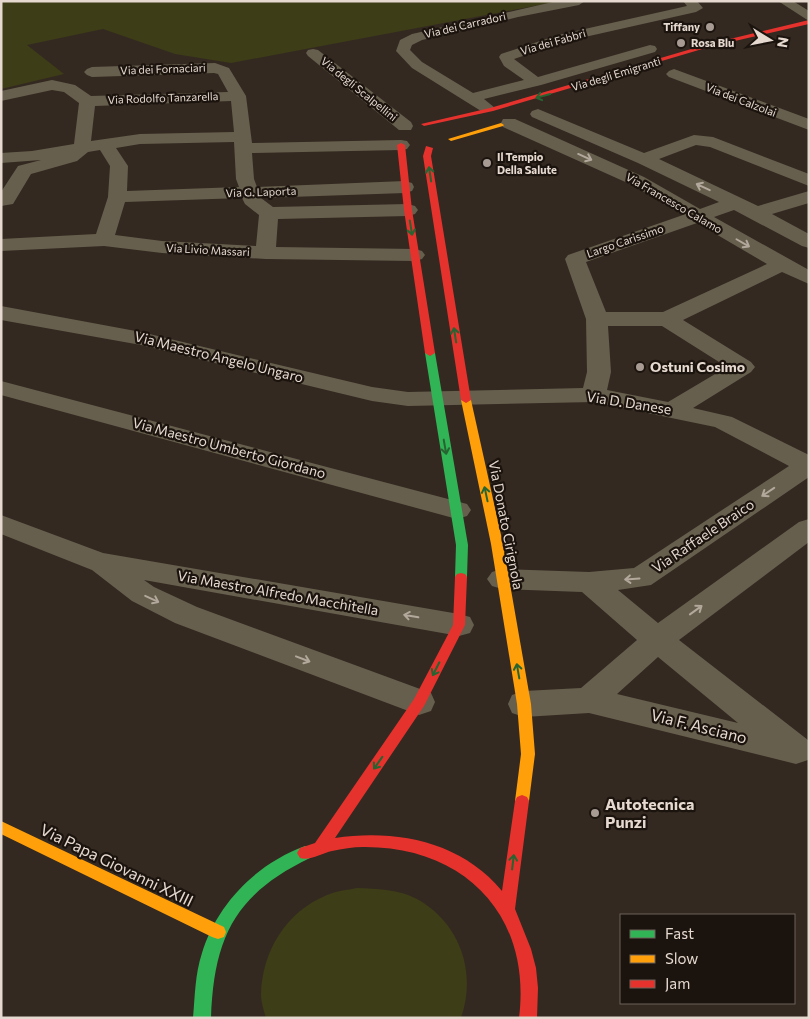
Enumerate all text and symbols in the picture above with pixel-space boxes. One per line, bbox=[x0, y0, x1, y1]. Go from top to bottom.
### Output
street label: Via dei Carradori bbox=[423, 9, 507, 40]
north arrow bbox=[745, 15, 795, 65]
place label: Tiffany bbox=[663, 20, 700, 33]
marker: Tiffany bbox=[704, 21, 716, 33]
street label: Via dei Fabbri bbox=[519, 26, 587, 57]
place label: Rosa Blu bbox=[691, 36, 734, 49]
text: N bbox=[774, 36, 793, 49]
marker: Rosa Blu bbox=[675, 37, 687, 49]
street label: Via degli Scalpellini bbox=[319, 54, 400, 123]
street label: Via degli Emigranti bbox=[570, 54, 662, 93]
street label: Via dei Fornaciari bbox=[120, 61, 206, 76]
street label: Via dei Calzolai bbox=[704, 80, 779, 119]
street label: Via Rodolfo Tanzarella bbox=[107, 89, 219, 106]
one-way arrow bbox=[535, 91, 551, 101]
place label: Il Tempio Della Salute bbox=[497, 150, 557, 176]
one-way arrow bbox=[577, 153, 592, 162]
marker: Il Tempio Della Salute bbox=[481, 157, 493, 169]
one-way arrow bbox=[425, 167, 435, 183]
street label: Via Francesco Calamo bbox=[624, 170, 725, 236]
one-way arrow bbox=[696, 182, 711, 192]
street label: Via G. Laporta bbox=[225, 184, 297, 199]
one-way arrow bbox=[406, 220, 416, 236]
street label: Largo Carissimo bbox=[585, 221, 665, 260]
one-way arrow bbox=[736, 238, 750, 248]
street label: Via Livio Massari bbox=[166, 241, 250, 258]
street label: Via Maestro Angelo Ungaro bbox=[133, 327, 305, 386]
one-way arrow bbox=[449, 327, 459, 343]
place label: Ostuni Cosimo bbox=[650, 358, 745, 375]
marker: Ostuni Cosimo bbox=[634, 361, 646, 373]
street label: Via D. Danese bbox=[585, 387, 673, 418]
street label: Via Maestro Umberto Giordano bbox=[131, 413, 328, 482]
one-way arrow bbox=[441, 438, 451, 454]
street label: Via Donato Cirignola bbox=[486, 459, 527, 591]
one-way arrow bbox=[481, 487, 490, 503]
one-way arrow bbox=[762, 487, 776, 497]
street label: Via Raffaele Braico bbox=[648, 495, 757, 576]
street label: Via Maestro Alfredo Macchitella bbox=[176, 566, 380, 619]
one-way arrow bbox=[625, 574, 641, 583]
one-way arrow bbox=[144, 594, 159, 604]
one-way arrow bbox=[689, 605, 703, 615]
one-way arrow bbox=[403, 611, 419, 621]
one-way arrow bbox=[295, 655, 310, 664]
one-way arrow bbox=[431, 661, 441, 676]
one-way arrow bbox=[512, 664, 522, 680]
street label: Via F. Asciano bbox=[649, 704, 749, 747]
one-way arrow bbox=[373, 756, 383, 770]
place label: Autotecnica Punzi bbox=[605, 794, 694, 831]
marker: Autotecnica Punzi bbox=[589, 807, 601, 819]
street label: Via Papa Giovanni XXIII bbox=[38, 819, 197, 910]
one-way arrow bbox=[509, 854, 519, 870]
legend bbox=[620, 914, 795, 1004]
text: Fast bbox=[665, 924, 694, 942]
text: Slow bbox=[665, 949, 698, 967]
text: Jam bbox=[665, 974, 690, 992]

